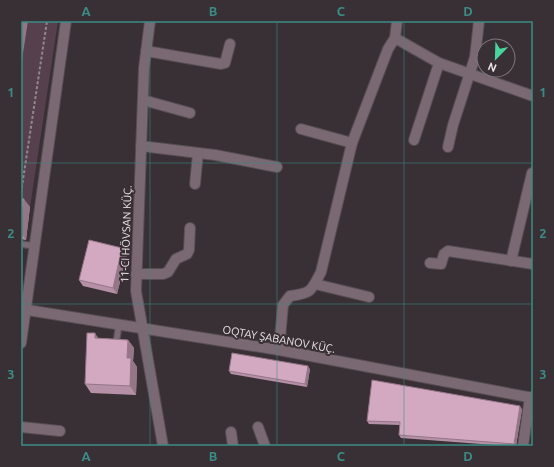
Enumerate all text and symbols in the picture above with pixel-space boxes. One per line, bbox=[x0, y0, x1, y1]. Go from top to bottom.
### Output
text: A bbox=[81, 4, 91, 18]
text: B bbox=[209, 4, 218, 18]
text: C bbox=[337, 4, 346, 18]
text: D bbox=[463, 4, 473, 18]
north arrow bbox=[476, 38, 516, 78]
text: N bbox=[486, 60, 498, 74]
text: 1 bbox=[7, 85, 15, 99]
text: 1 bbox=[539, 85, 547, 99]
street label: 11-CI HÖVSAN KÜÇ. bbox=[118, 185, 134, 283]
text: 2 bbox=[7, 226, 15, 240]
text: 2 bbox=[539, 226, 547, 240]
street label: OQTAY ŞABANOV KÜÇ. bbox=[222, 323, 336, 355]
text: 3 bbox=[7, 367, 15, 381]
text: 3 bbox=[539, 367, 547, 381]
text: A bbox=[81, 449, 91, 463]
text: B bbox=[209, 449, 218, 463]
text: C bbox=[337, 449, 346, 463]
text: D bbox=[463, 449, 473, 463]

